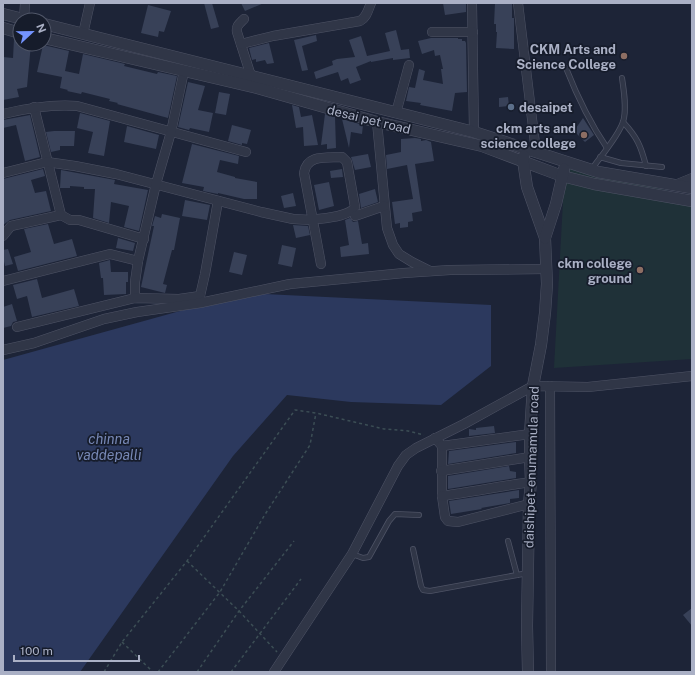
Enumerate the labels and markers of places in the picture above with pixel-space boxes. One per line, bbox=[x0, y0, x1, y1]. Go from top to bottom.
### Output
place label: CKM Arts and Science College bbox=[516, 42, 616, 72]
marker: CKM Arts and Science College bbox=[619, 51, 629, 61]
place label: desaipet bbox=[519, 100, 573, 115]
marker: desaipet bbox=[506, 102, 516, 112]
place label: ckm arts and science college bbox=[481, 121, 576, 151]
marker: ckm arts and science college bbox=[579, 130, 589, 140]
place label: ckm college ground bbox=[557, 256, 632, 286]
marker: ckm college ground bbox=[635, 265, 645, 275]

